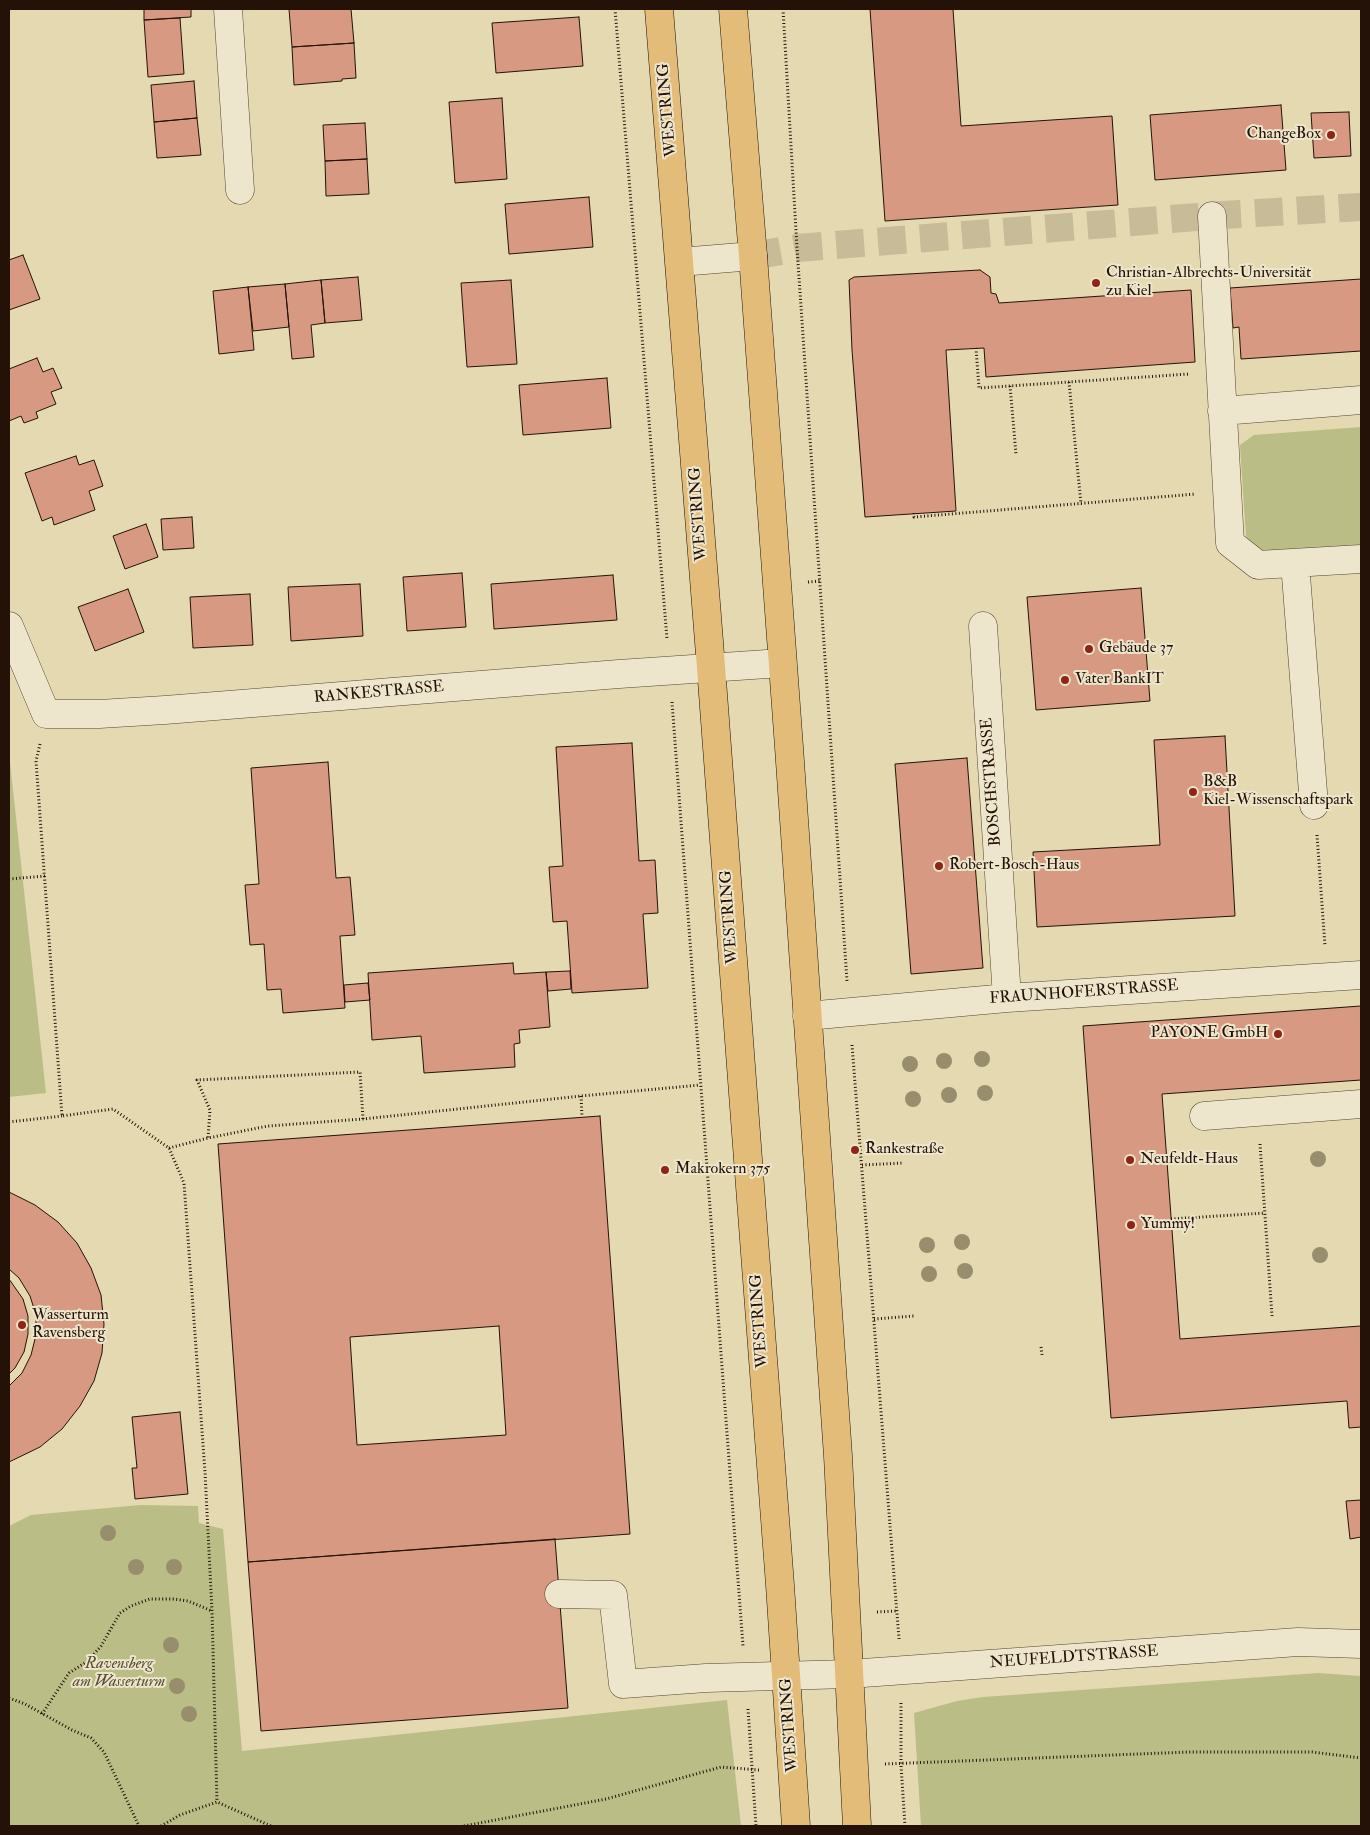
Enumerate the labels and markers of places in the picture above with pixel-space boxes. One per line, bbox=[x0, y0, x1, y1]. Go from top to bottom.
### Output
place label: ChangeBox bbox=[1246, 125, 1321, 145]
marker: ChangeBox bbox=[1325, 129, 1337, 141]
place label: Christian-Albrechts-Universität zu Kiel bbox=[1106, 264, 1311, 302]
marker: Christian-Albrechts-Universität zu Kiel bbox=[1090, 277, 1102, 289]
place label: Gebäude 37 bbox=[1099, 639, 1173, 659]
marker: Gebäude 37 bbox=[1083, 643, 1095, 655]
place label: Vater BankIT bbox=[1075, 670, 1164, 690]
marker: Vater BankIT bbox=[1059, 674, 1071, 686]
place label: B&B Kiel-Wissenschaftspark bbox=[1203, 773, 1353, 811]
marker: B&B Kiel-Wissenschaftspark bbox=[1187, 786, 1199, 798]
place label: Robert-Bosch-Haus bbox=[949, 856, 1079, 876]
marker: Robert-Bosch-Haus bbox=[933, 860, 945, 872]
place label: PAYONE GmbH bbox=[1151, 1024, 1268, 1044]
marker: PAYONE GmbH bbox=[1272, 1028, 1284, 1040]
place label: Rankestraße bbox=[865, 1140, 944, 1160]
marker: Rankestraße bbox=[849, 1144, 861, 1156]
place label: Neufeldt-Haus bbox=[1140, 1150, 1238, 1170]
marker: Neufeldt-Haus bbox=[1124, 1154, 1136, 1166]
place label: Makrokern 375 bbox=[675, 1160, 770, 1180]
marker: Makrokern 375 bbox=[659, 1164, 671, 1176]
place label: Yummy! bbox=[1141, 1215, 1195, 1235]
marker: Yummy! bbox=[1125, 1219, 1137, 1231]
place label: Wasserturm Ravensberg bbox=[32, 1306, 109, 1344]
marker: Wasserturm Ravensberg bbox=[16, 1319, 28, 1331]

